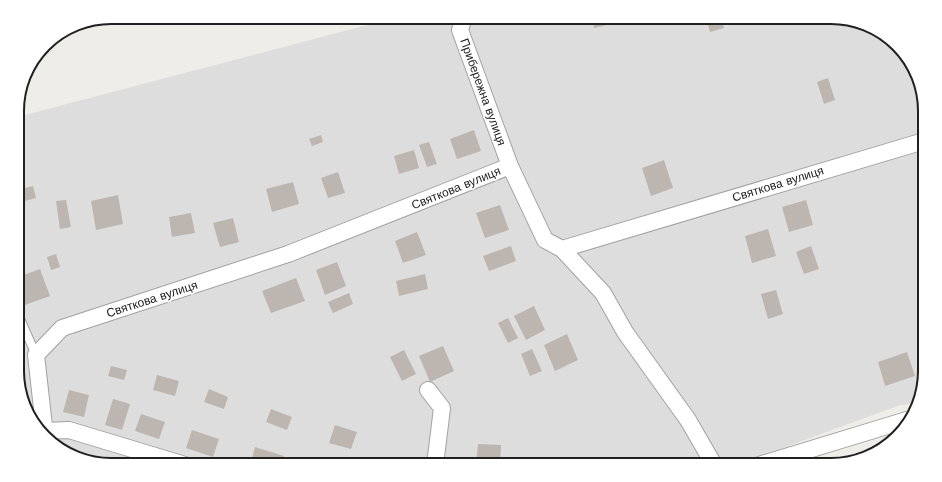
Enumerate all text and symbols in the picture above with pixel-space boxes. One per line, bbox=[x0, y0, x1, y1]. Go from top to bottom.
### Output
street label: Прибережна вулиця bbox=[457, 37, 509, 147]
street label: Святкова вулиця bbox=[731, 163, 825, 205]
street label: Святкова вулиця bbox=[409, 164, 503, 212]
street label: Святкова вулиця bbox=[105, 278, 199, 320]

